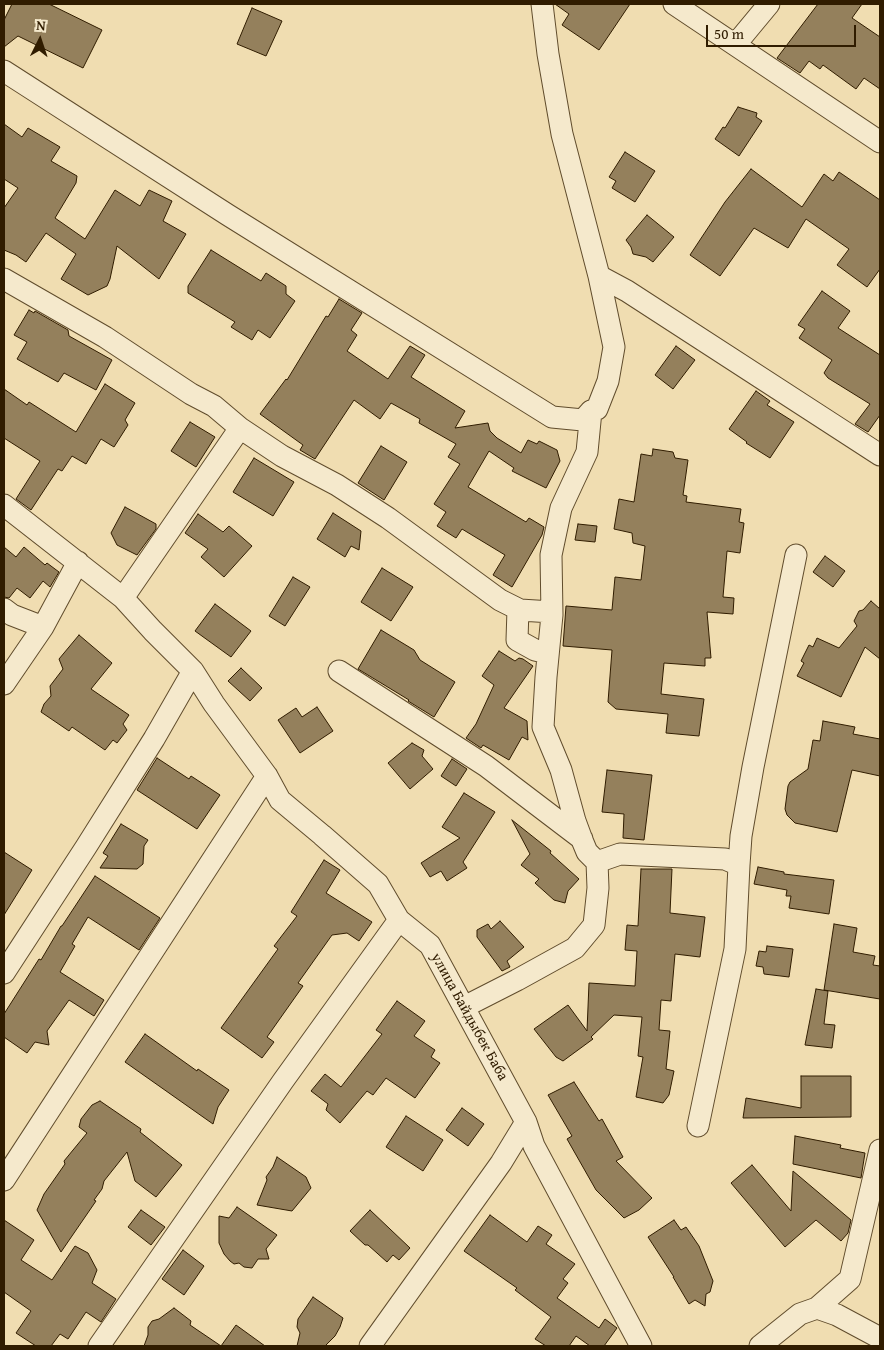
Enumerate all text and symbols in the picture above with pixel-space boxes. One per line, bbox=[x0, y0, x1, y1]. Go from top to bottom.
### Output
north arrow bbox=[15, 15, 65, 65]
text: N bbox=[36, 15, 46, 35]
scale bar bbox=[709, 15, 859, 47]
text: 50 m bbox=[714, 23, 744, 44]
street label: улица Байдыбек Баба bbox=[426, 950, 512, 1084]

